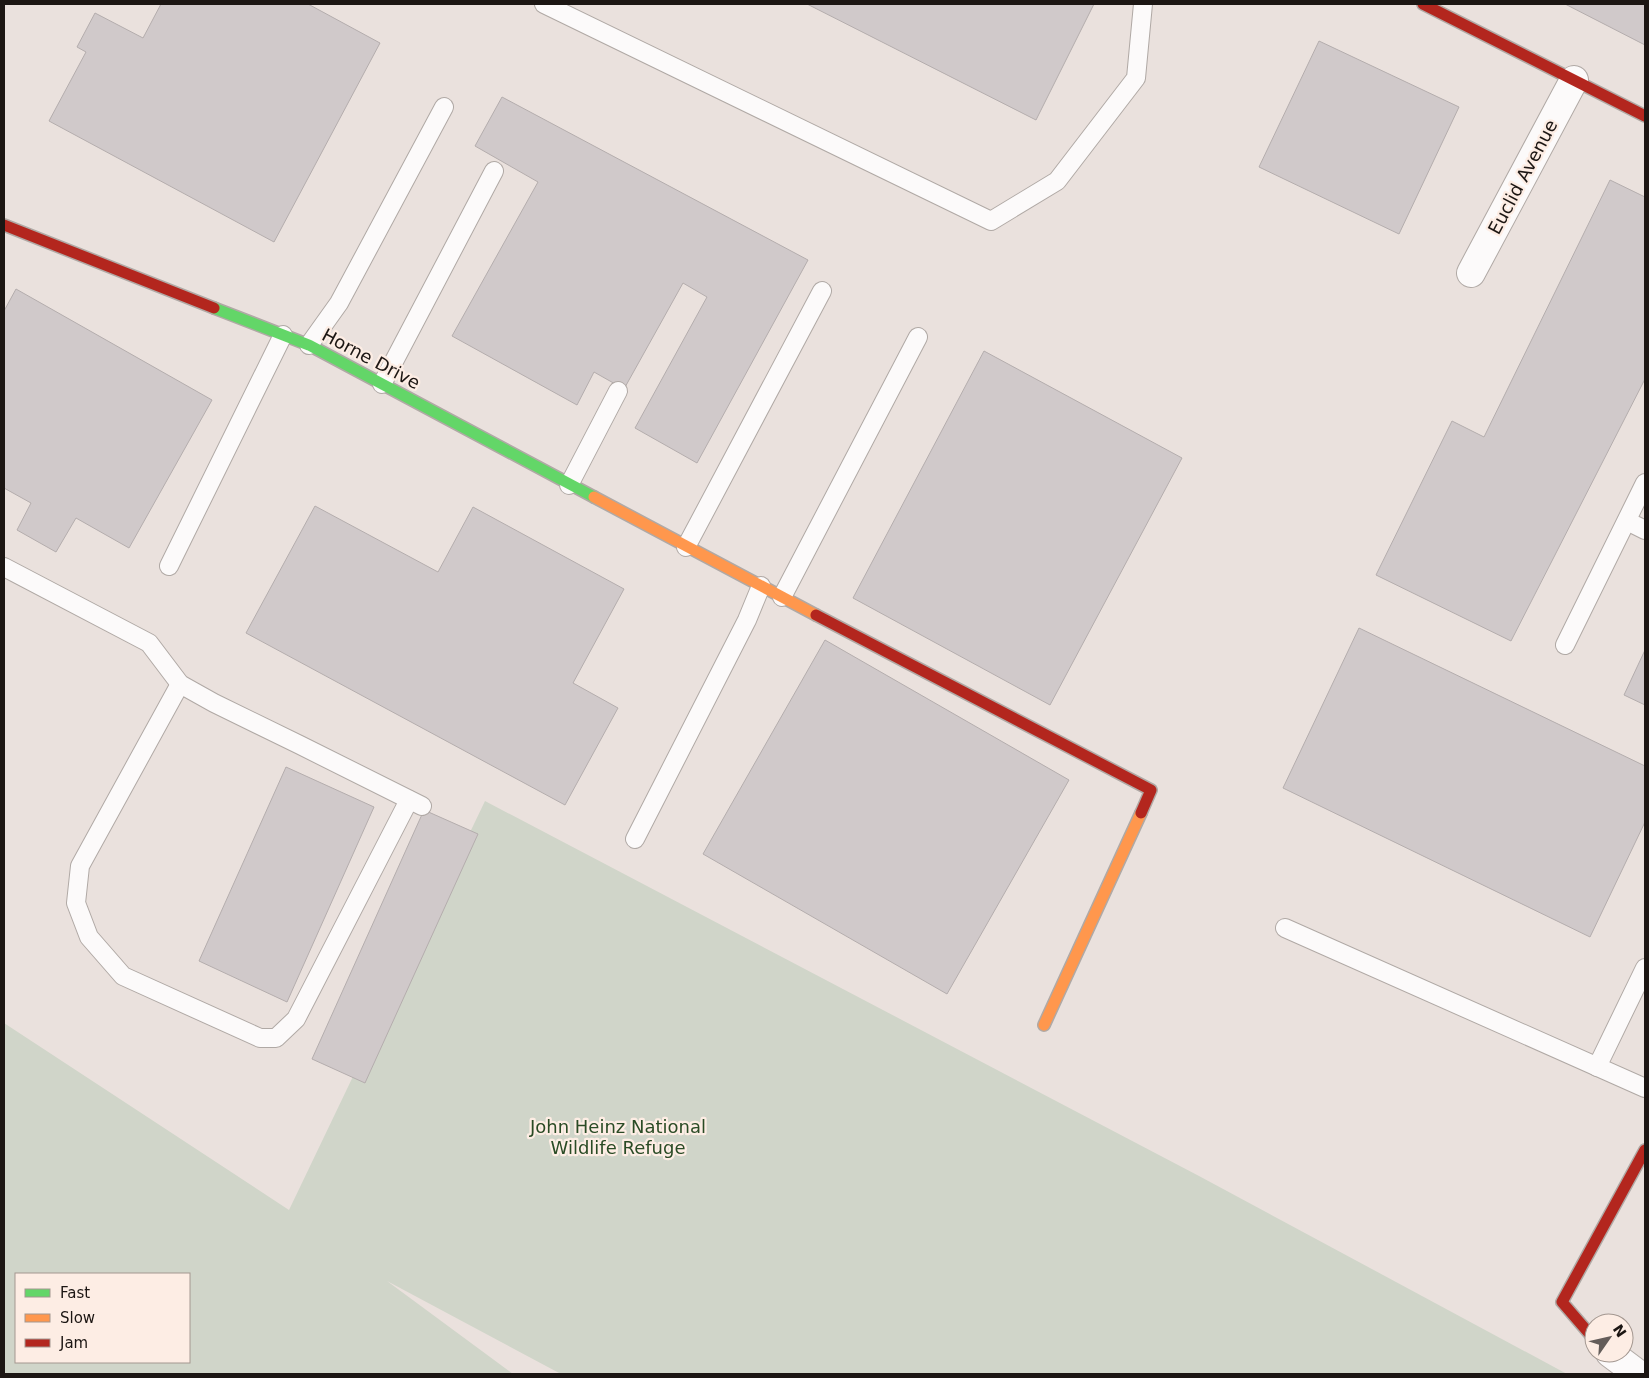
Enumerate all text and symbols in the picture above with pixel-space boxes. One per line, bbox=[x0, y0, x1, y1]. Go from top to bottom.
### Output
street label: Euclid Avenue bbox=[1484, 116, 1562, 238]
street label: Horne Drive bbox=[319, 324, 424, 393]
park label: John Heinz National Wildlife Refuge bbox=[529, 1116, 706, 1158]
legend bbox=[15, 1273, 190, 1363]
text: Fast bbox=[60, 1284, 90, 1302]
text: Slow bbox=[60, 1309, 95, 1327]
north arrow bbox=[1584, 1313, 1634, 1363]
text: N bbox=[1610, 1321, 1630, 1340]
text: Jam bbox=[59, 1334, 88, 1352]

